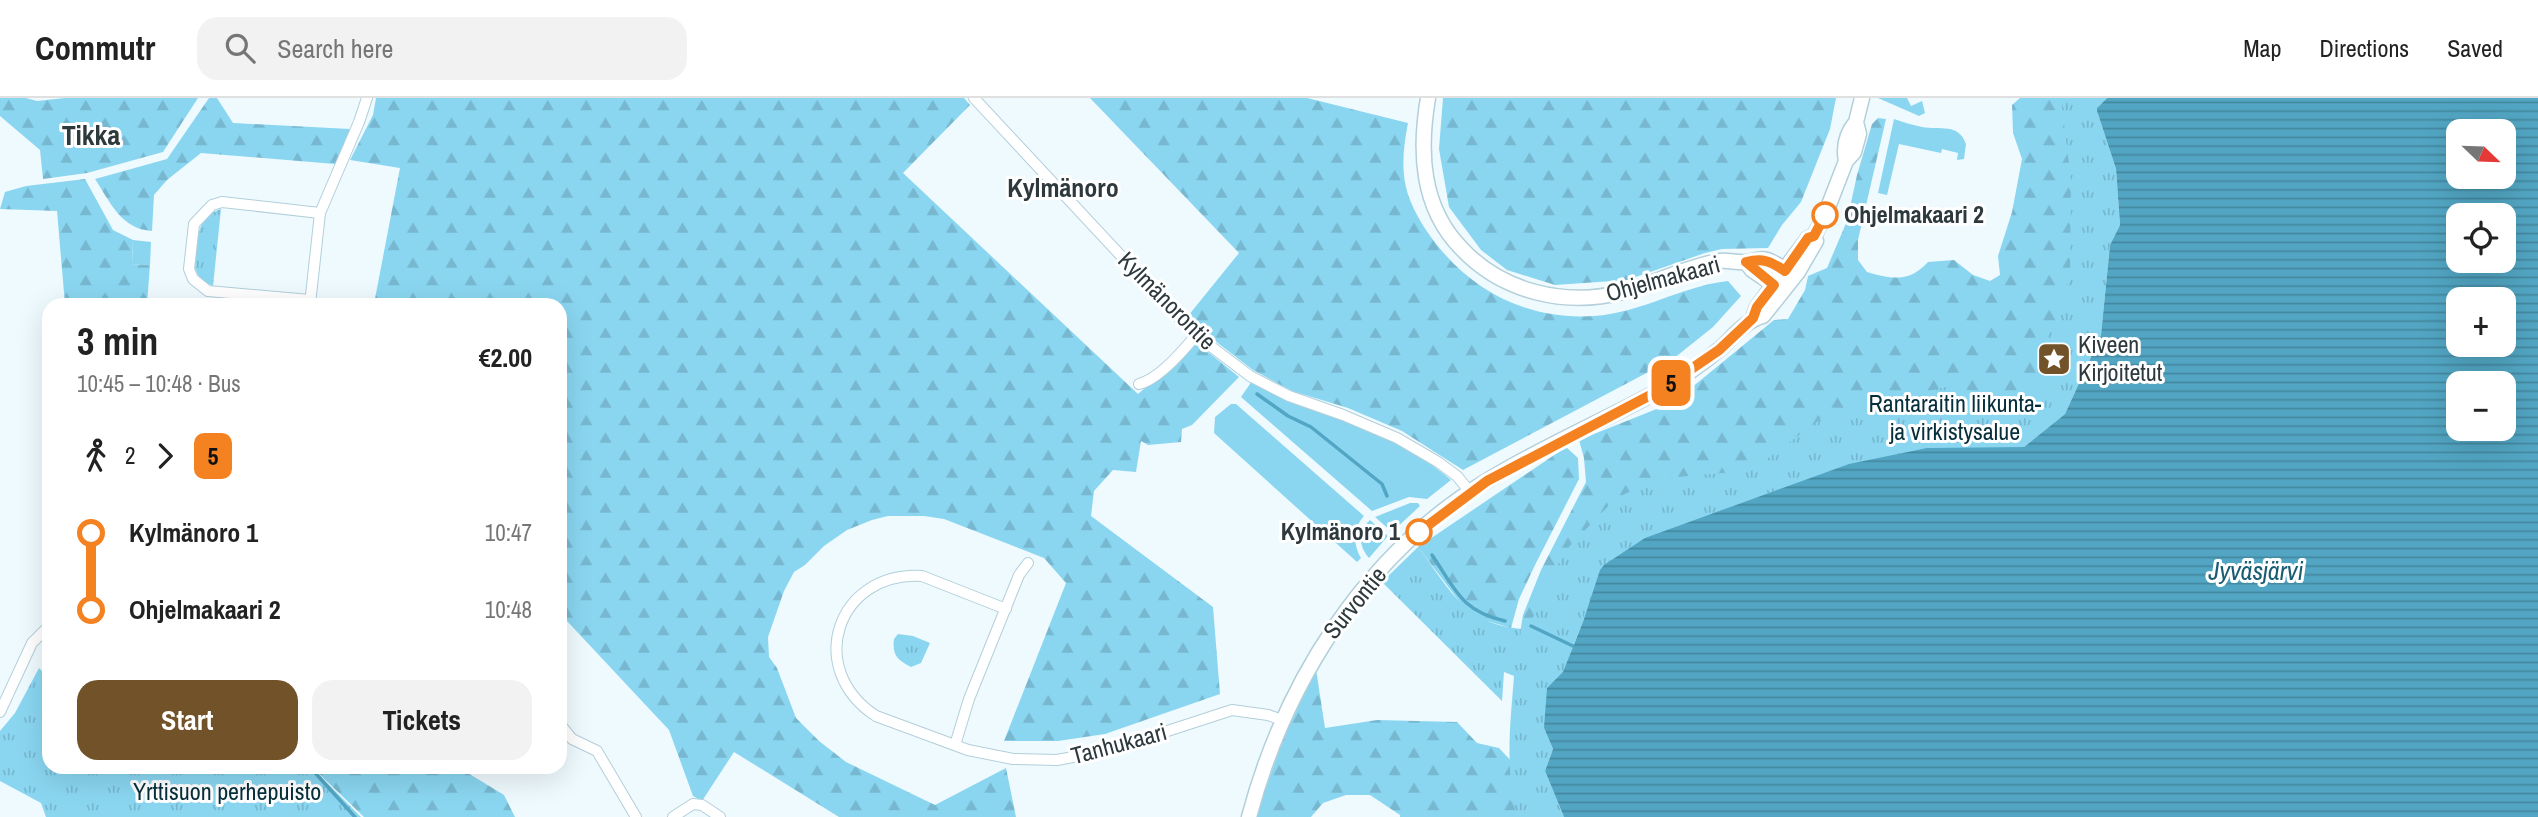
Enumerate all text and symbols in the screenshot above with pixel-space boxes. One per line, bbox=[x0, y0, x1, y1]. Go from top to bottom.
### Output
search box bbox=[197, 17, 687, 80]
text: Commutr bbox=[35, 26, 155, 70]
icon: search bbox=[221, 29, 259, 67]
text: Search here bbox=[277, 31, 393, 66]
text: Map bbox=[2243, 32, 2281, 64]
text: Directions bbox=[2319, 32, 2409, 64]
text: Saved bbox=[2447, 32, 2503, 64]
district label: Tikka bbox=[62, 116, 120, 154]
north arrow bbox=[2446, 119, 2516, 189]
map controls bbox=[2446, 119, 2516, 441]
district label: Kylmänoro bbox=[1007, 170, 1119, 205]
place label: Ohjelmakaari 2 bbox=[1844, 198, 1984, 230]
marker: Ohjelmakaari 2 bbox=[1812, 202, 1838, 228]
button: locate bbox=[2446, 203, 2516, 273]
street label: Kylmänorontie bbox=[1112, 244, 1224, 356]
street label: Ohjelmakaari bbox=[1602, 247, 1723, 309]
button: + bbox=[2446, 287, 2516, 357]
text: 3 min bbox=[77, 316, 158, 367]
place label: Kiveen Kirjoitetut bbox=[2078, 328, 2163, 388]
text: €2.00 bbox=[479, 340, 532, 375]
place icon: Kiveen Kirjoitetut bbox=[2035, 340, 2073, 378]
line badge: 5 bbox=[1648, 360, 1694, 406]
text: 5 bbox=[1666, 367, 1676, 399]
text: 10:45 – 10:48 · Bus bbox=[77, 368, 241, 399]
button: − bbox=[2446, 371, 2516, 441]
park label: Rantaraitin liikunta- ja virkistysalue bbox=[1869, 387, 2042, 447]
icon: walk bbox=[77, 437, 115, 475]
icon: forward bbox=[146, 437, 184, 475]
text: 2 bbox=[125, 440, 136, 471]
text: 5 bbox=[208, 440, 218, 472]
text: Kylmänoro 1 bbox=[129, 515, 258, 550]
place label: Kylmänoro 1 bbox=[1281, 515, 1400, 547]
text: 10:47 bbox=[485, 517, 532, 548]
marker: Kylmänoro 1 bbox=[1406, 519, 1432, 545]
water label: Jyväsjärvi bbox=[2208, 553, 2303, 588]
street label: Survontie bbox=[1315, 560, 1393, 645]
text: Ohjelmakaari 2 bbox=[129, 592, 281, 627]
text: 10:48 bbox=[485, 594, 532, 625]
button: Start bbox=[77, 680, 298, 760]
button: Tickets bbox=[312, 680, 532, 760]
street label: Tanhukaari bbox=[1067, 715, 1170, 771]
park label: Yrttisuon perhepuisto bbox=[133, 775, 321, 807]

